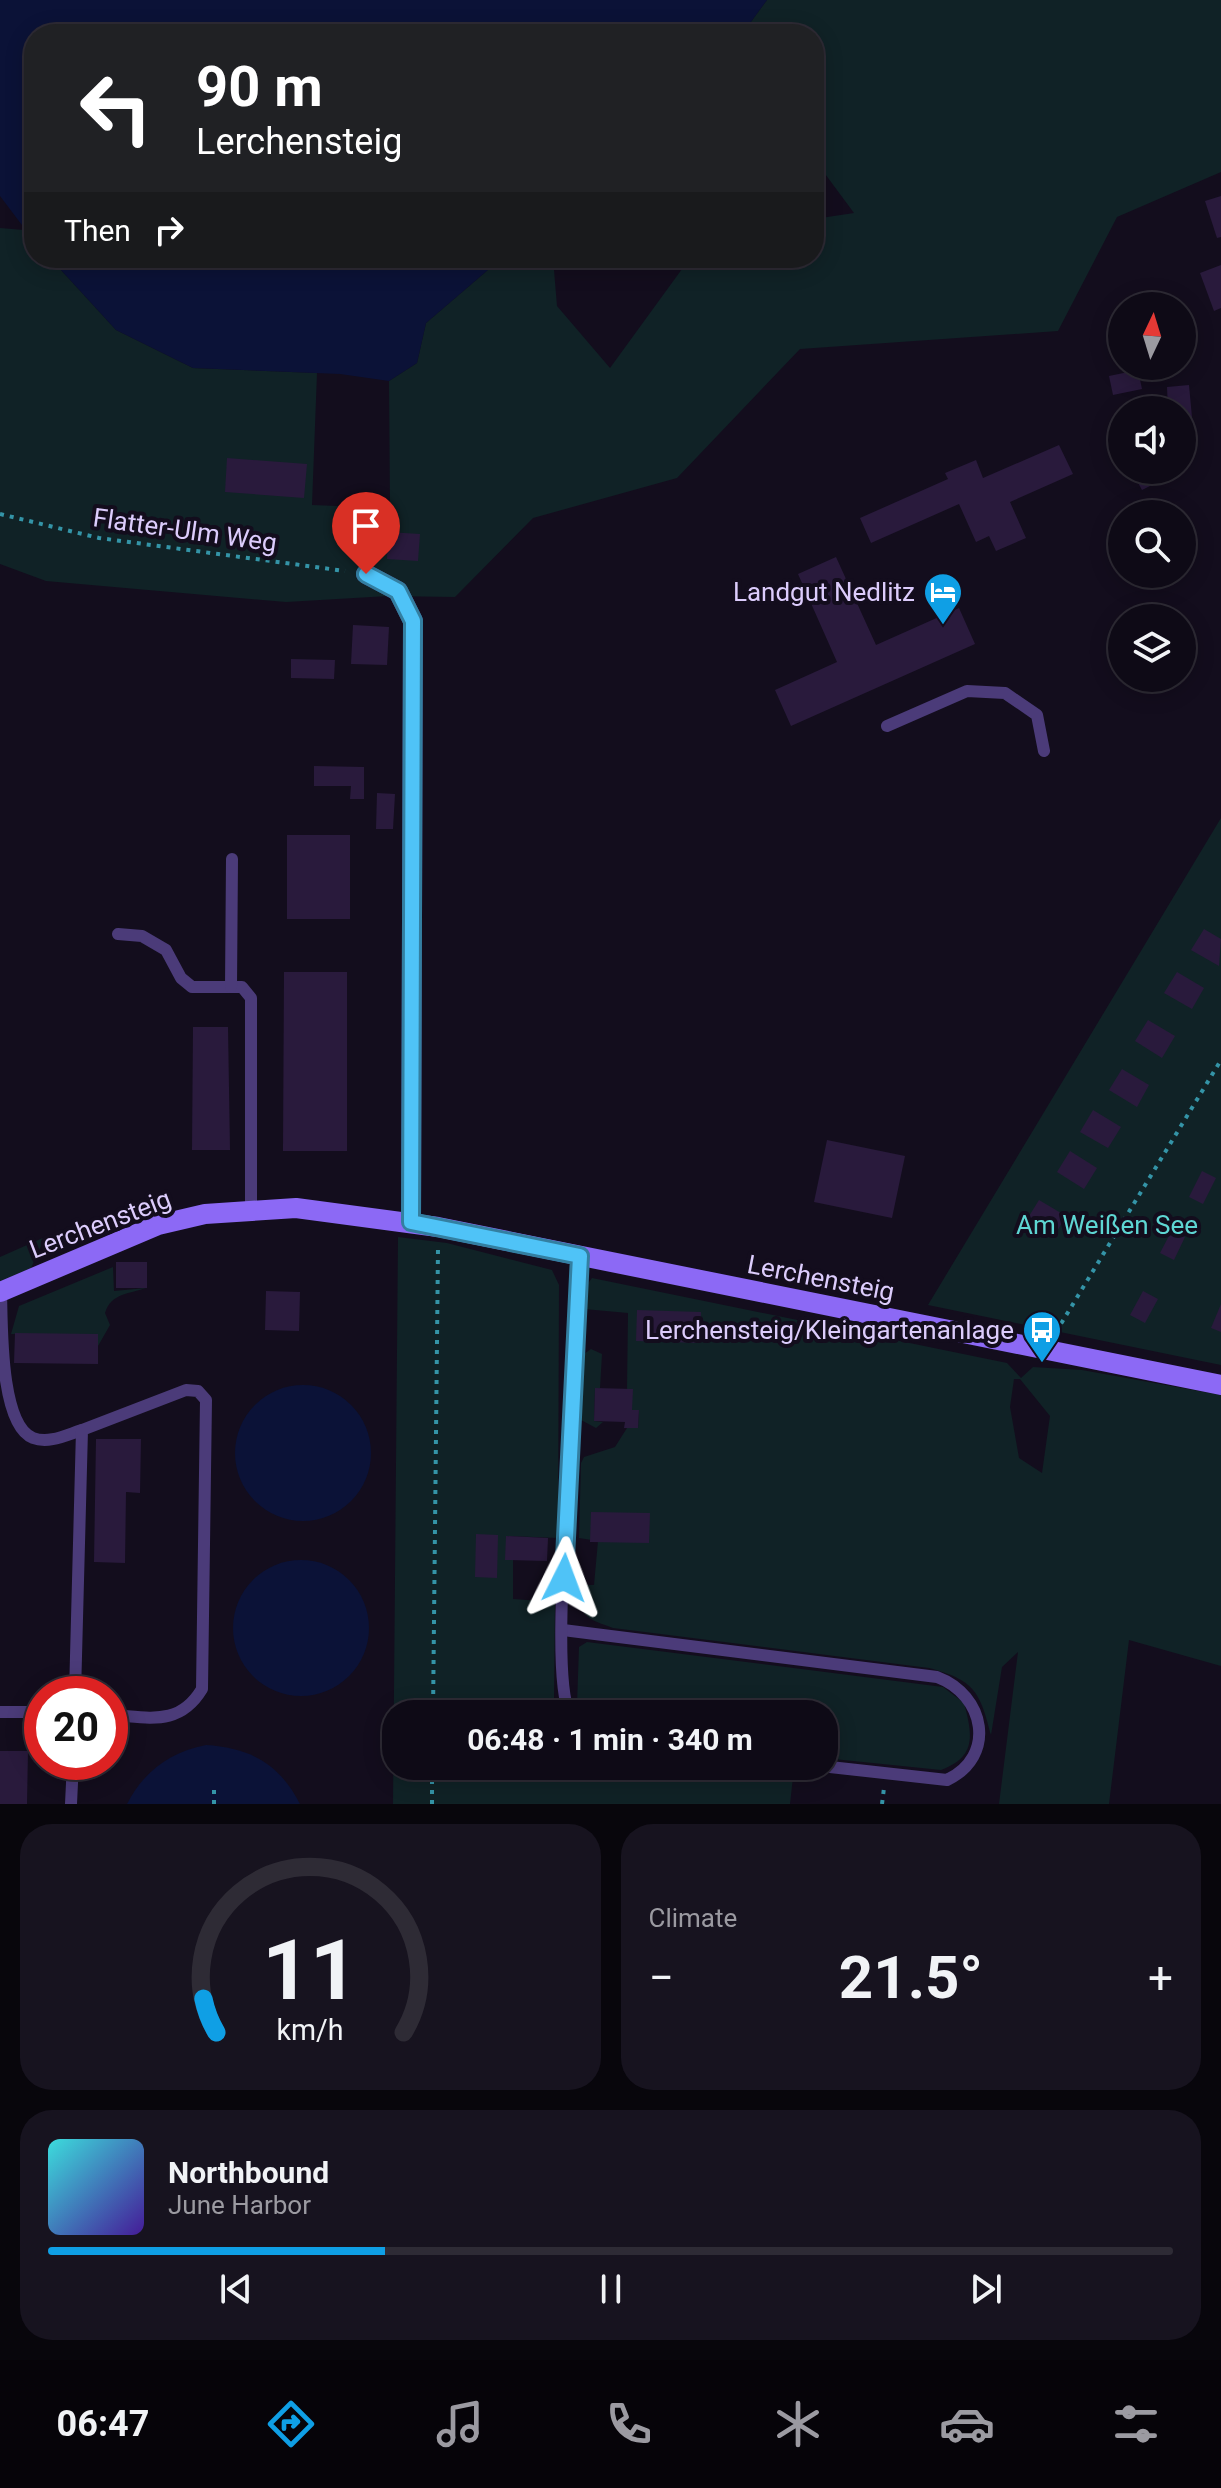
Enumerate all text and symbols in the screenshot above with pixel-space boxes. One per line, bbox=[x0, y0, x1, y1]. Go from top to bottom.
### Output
text: 90 m bbox=[196, 54, 323, 120]
icon: left bbox=[64, 56, 168, 160]
text: Lerchensteig bbox=[196, 121, 402, 163]
icon: right bbox=[147, 208, 191, 252]
text: Then bbox=[64, 213, 131, 248]
north arrow bbox=[1108, 292, 1196, 380]
map controls bbox=[1108, 292, 1196, 692]
button: sound bbox=[1108, 396, 1196, 484]
pin bbox=[332, 492, 400, 574]
button: search bbox=[1108, 500, 1196, 588]
street label: Flatter-Ulm Weg bbox=[91, 502, 279, 558]
icon: arrive bbox=[344, 504, 388, 548]
hotel icon: Landgut Nedlitz bbox=[922, 571, 964, 626]
place label: Landgut Nedlitz bbox=[733, 577, 915, 607]
button: layers bbox=[1108, 604, 1196, 692]
street label: Lerchensteig bbox=[25, 1183, 175, 1265]
park label: Am Weißen See bbox=[1016, 1210, 1198, 1240]
street label: Lerchensteig bbox=[745, 1249, 897, 1307]
bus stop icon: Lerchensteig/Kleingartenanlage bbox=[1021, 1309, 1063, 1364]
place label: Lerchensteig/Kleingartenanlage bbox=[645, 1315, 1014, 1345]
position arrow bbox=[522, 1536, 606, 1620]
speed limit sign: 20 bbox=[24, 1676, 128, 1780]
text: 06:48 · 1 min · 340 m bbox=[467, 1722, 753, 1757]
text: Climate bbox=[649, 1903, 737, 1933]
text: 11 bbox=[263, 1922, 358, 2019]
text: 21.5° bbox=[839, 1942, 983, 2013]
text: − bbox=[649, 1952, 674, 2004]
text: + bbox=[1148, 1952, 1173, 2004]
text: km/h bbox=[277, 2013, 344, 2047]
text: Northbound bbox=[168, 2155, 329, 2190]
text: June Harbor bbox=[168, 2190, 311, 2220]
icon: previous bbox=[214, 2267, 258, 2311]
icon: pause bbox=[589, 2267, 633, 2311]
icon: next bbox=[964, 2267, 1008, 2311]
icon: directions bbox=[263, 2396, 319, 2452]
icon: music bbox=[432, 2396, 488, 2452]
icon: phone bbox=[601, 2396, 657, 2452]
icon: climate bbox=[770, 2396, 826, 2452]
icon: car bbox=[939, 2396, 995, 2452]
icon: filters bbox=[1108, 2396, 1164, 2452]
text: 06:47 bbox=[57, 2403, 149, 2445]

